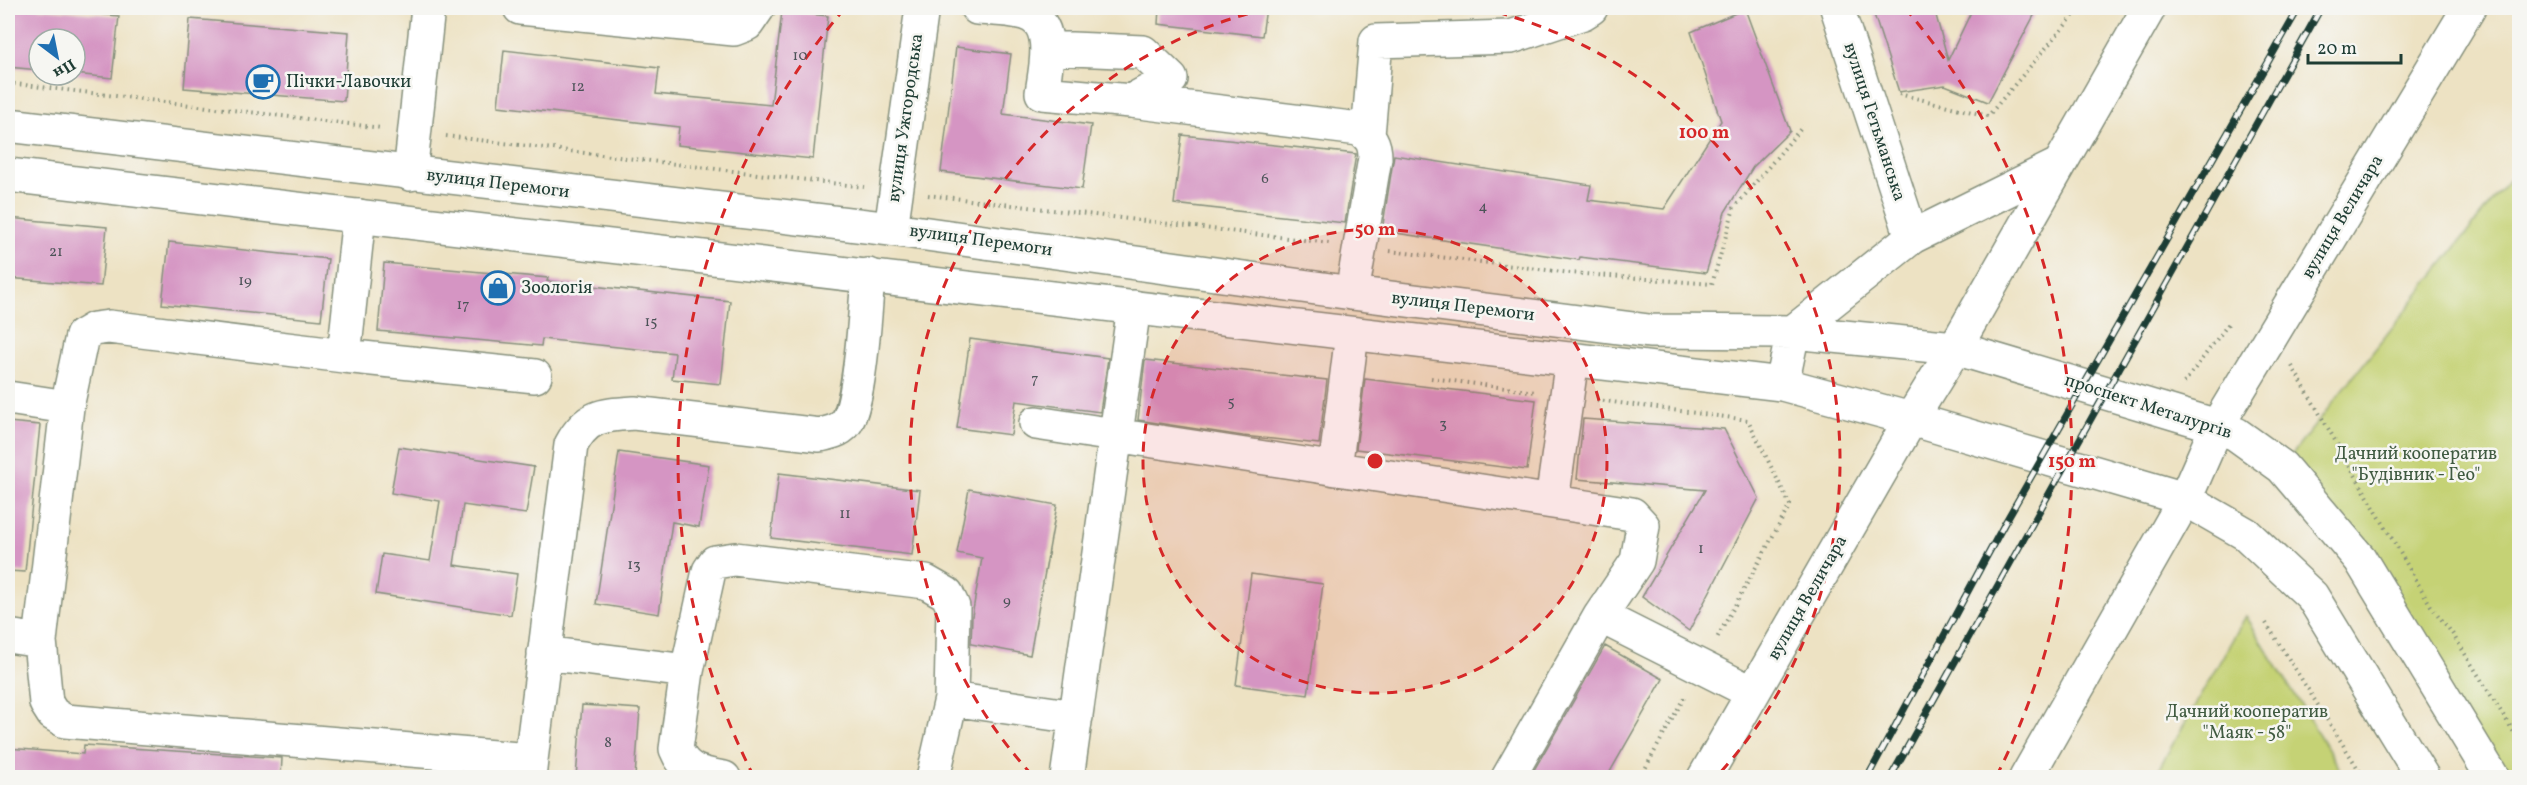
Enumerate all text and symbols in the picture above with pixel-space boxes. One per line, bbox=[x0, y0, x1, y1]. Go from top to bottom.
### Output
north arrow bbox=[27, 27, 87, 87]
scale bar bbox=[2308, 27, 2401, 65]
street label: вулиця Ужгородська bbox=[882, 32, 930, 204]
text: 20 m bbox=[2317, 37, 2357, 62]
street label: вулиця Гетьманська bbox=[1837, 39, 1911, 205]
house number: 10 bbox=[793, 46, 807, 67]
text: Пн bbox=[48, 53, 79, 83]
cafe icon: Пічки-Лавочки bbox=[245, 64, 281, 100]
place label: Пічки-Лавочки bbox=[286, 70, 411, 95]
house number: 12 bbox=[571, 77, 585, 98]
text: 100 m bbox=[1679, 121, 1729, 146]
street label: вулиця Величара bbox=[2296, 150, 2390, 284]
street label: вулиця Перемоги bbox=[425, 163, 571, 205]
house number: 6 bbox=[1261, 169, 1269, 190]
house number: 4 bbox=[1479, 197, 1488, 218]
text: 50 m bbox=[1355, 218, 1395, 243]
street label: вулиця Перемоги bbox=[908, 219, 1054, 263]
house number: 21 bbox=[49, 242, 63, 263]
shop icon: Зоологія bbox=[480, 270, 516, 306]
house number: 19 bbox=[238, 271, 252, 292]
place label: Зоологія bbox=[521, 276, 592, 301]
street label: вулиця Перемоги bbox=[1390, 286, 1536, 328]
house number: 17 bbox=[456, 295, 470, 316]
house number: 15 bbox=[644, 312, 658, 333]
street label: проспект Металургів bbox=[2061, 368, 2235, 446]
house number: 7 bbox=[1031, 369, 1039, 390]
house number: 5 bbox=[1227, 392, 1235, 413]
house number: 3 bbox=[1439, 414, 1447, 435]
park label: Дачний кооператив "Будівник - Гео" bbox=[2335, 442, 2497, 488]
text: 150 m bbox=[2048, 450, 2096, 475]
centre of rings bbox=[1365, 451, 1385, 471]
house number: 11 bbox=[839, 504, 851, 525]
street label: вулиця Величара bbox=[1762, 531, 1854, 665]
house number: 1 bbox=[1698, 539, 1704, 560]
house number: 13 bbox=[627, 555, 641, 576]
house number: 9 bbox=[1003, 591, 1011, 612]
park label: Дачний кооператив "Маяк - 58" bbox=[2166, 700, 2328, 746]
house number: 8 bbox=[604, 733, 612, 754]

